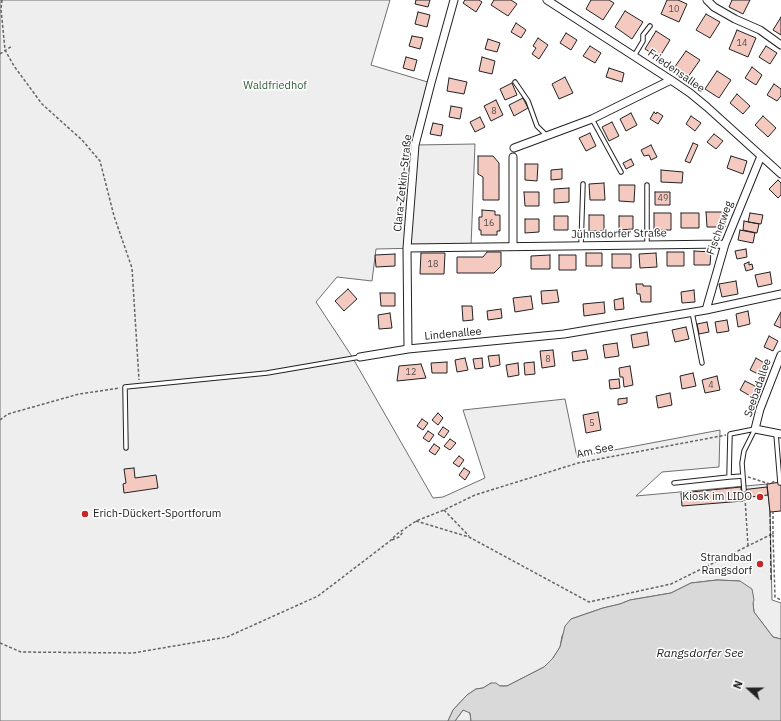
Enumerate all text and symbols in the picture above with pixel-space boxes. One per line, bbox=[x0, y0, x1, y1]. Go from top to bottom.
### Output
house number: 10 bbox=[669, 4, 679, 14]
house number: 14 bbox=[737, 38, 747, 48]
street label: Friedensallee bbox=[645, 46, 707, 96]
park label: Waldfriedhof bbox=[243, 79, 307, 93]
house number: 8 bbox=[491, 106, 497, 116]
street label: Clara-Zetkin-Straße bbox=[391, 134, 415, 232]
house number: 49 bbox=[658, 193, 668, 203]
street label: Fischerweg bbox=[704, 199, 736, 257]
house number: 16 bbox=[484, 218, 494, 228]
street label: Jühnsdorfer Straße bbox=[571, 227, 667, 241]
house number: 18 bbox=[428, 259, 438, 269]
street label: Lindenallee bbox=[424, 325, 482, 343]
house number: 8 bbox=[545, 354, 551, 364]
street label: Seebadallee bbox=[742, 357, 774, 419]
house number: 12 bbox=[406, 367, 416, 377]
house number: 4 bbox=[708, 380, 714, 390]
house number: 5 bbox=[589, 418, 595, 428]
street label: Am See bbox=[575, 441, 615, 461]
place label: Kiosk im LIDO bbox=[682, 490, 752, 504]
marker: Kiosk im LIDO bbox=[755, 492, 765, 502]
place label: Erich-Dückert-Sportforum bbox=[93, 507, 221, 521]
marker: Erich-Dückert-Sportforum bbox=[80, 509, 90, 519]
place label: Strandbad Rangsdorf bbox=[701, 551, 752, 577]
marker: Strandbad Rangsdorf bbox=[755, 559, 765, 569]
water label: Rangsdorfer See bbox=[657, 647, 743, 661]
north arrow bbox=[729, 669, 769, 709]
text: N bbox=[730, 678, 746, 691]

